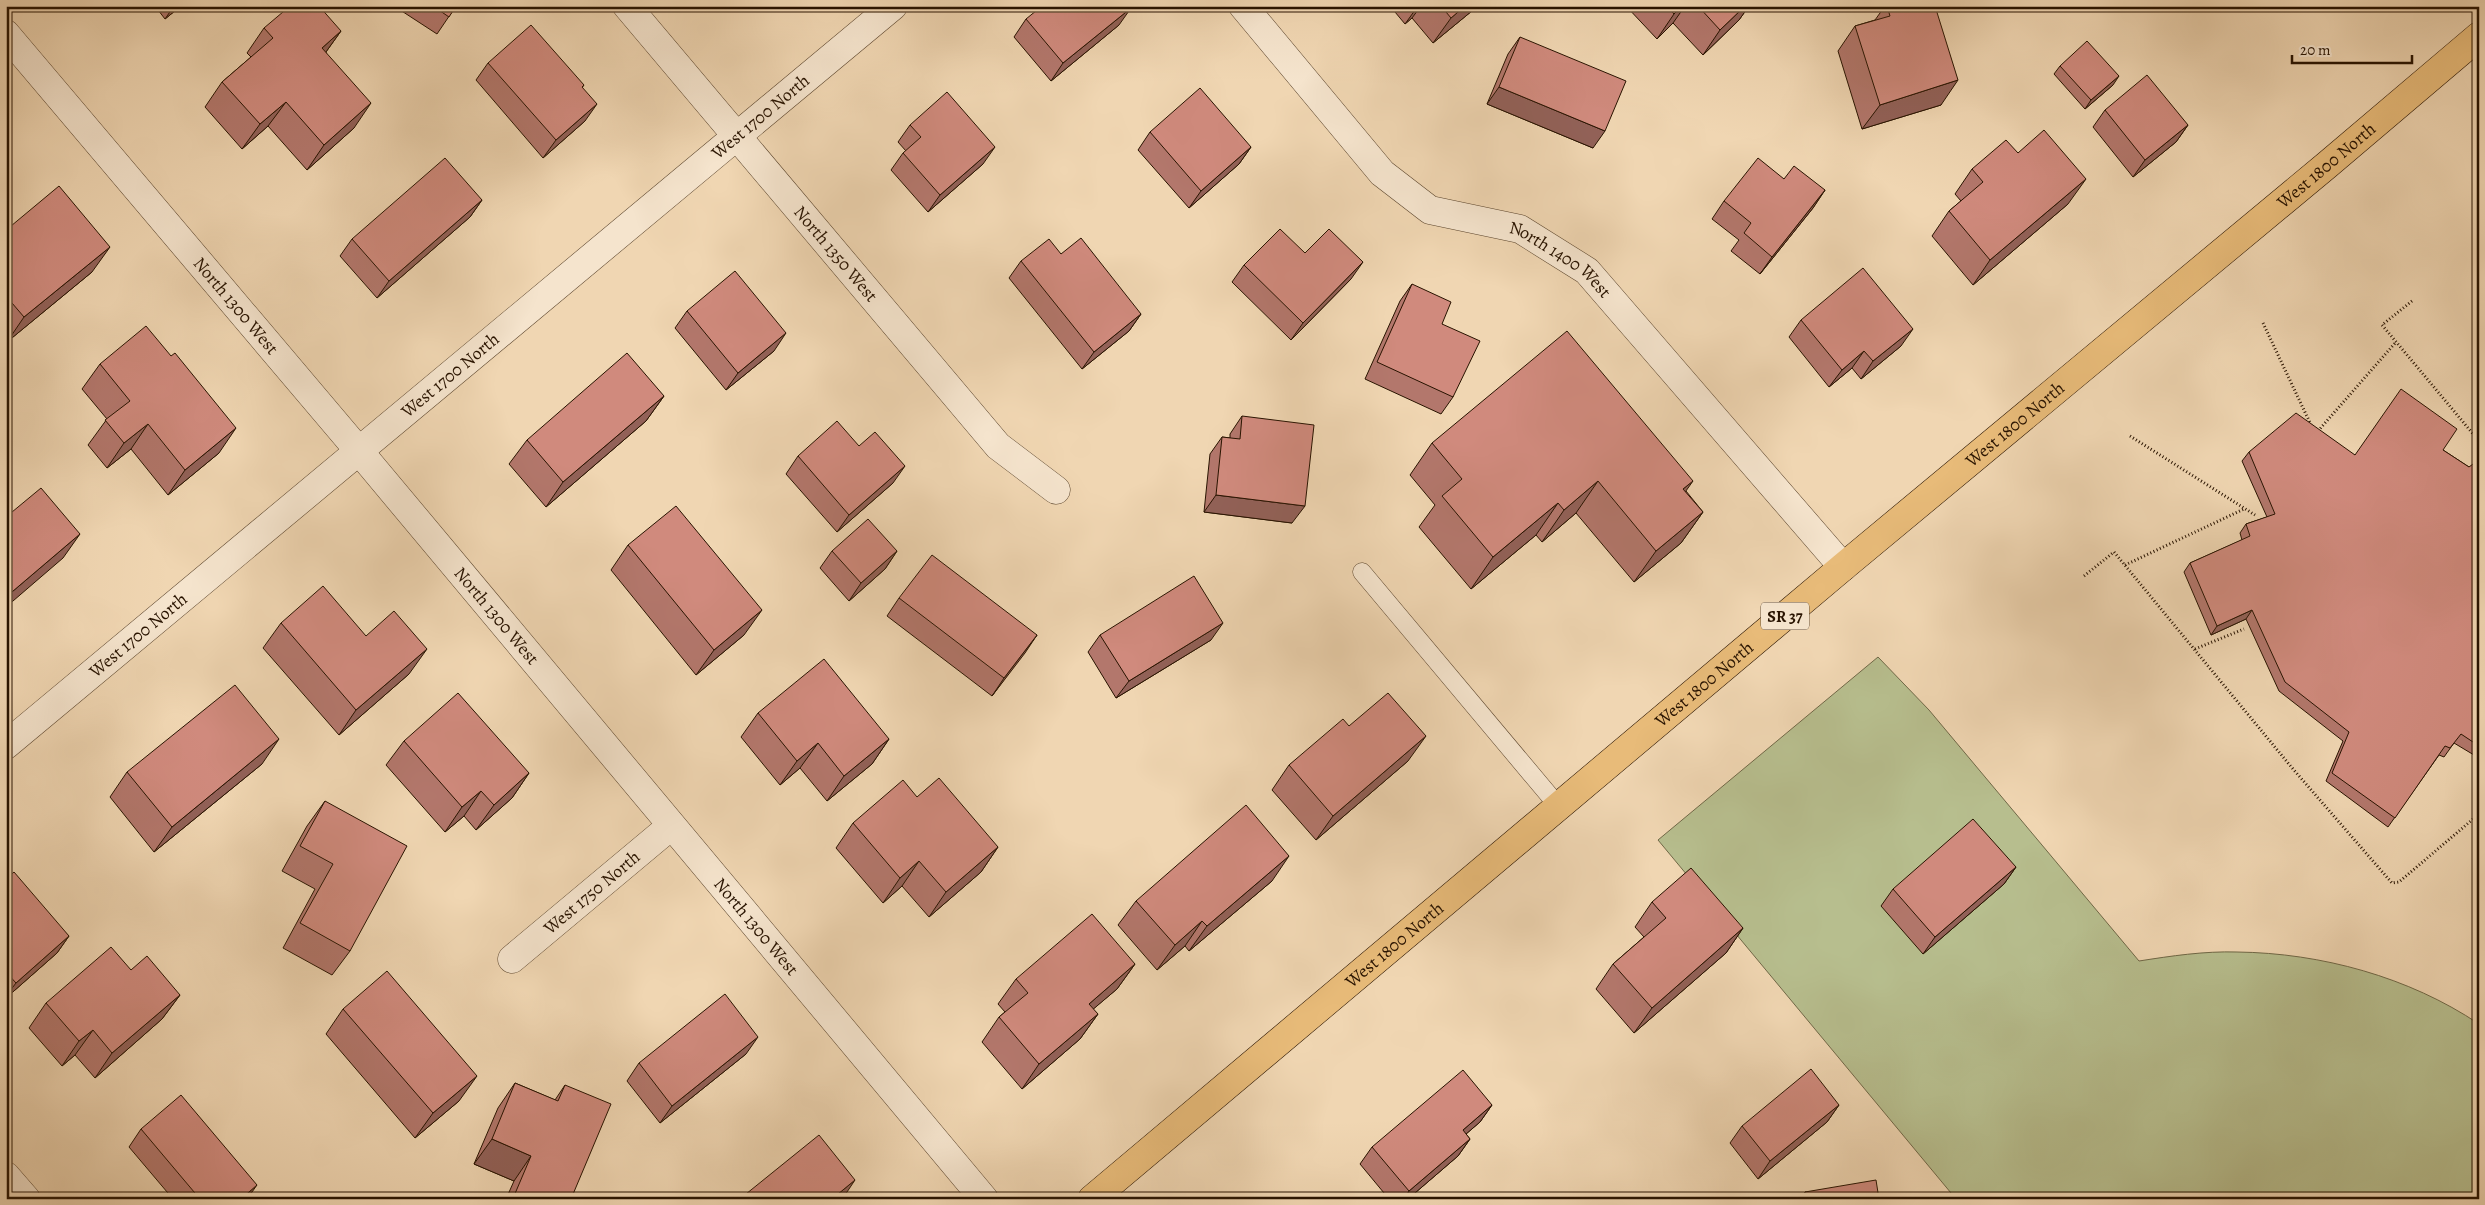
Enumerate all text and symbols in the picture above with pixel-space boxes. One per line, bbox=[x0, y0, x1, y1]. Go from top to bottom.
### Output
scale bar bbox=[2292, 32, 2412, 64]
text: 20 m bbox=[2300, 40, 2331, 60]
street label: West 1700 North bbox=[706, 68, 815, 165]
street label: West 1800 North bbox=[2271, 117, 2381, 214]
street label: North 1350 West bbox=[788, 201, 883, 307]
street label: North 1400 West bbox=[1507, 215, 1617, 303]
street label: North 1300 West bbox=[188, 252, 284, 360]
street label: West 1700 North bbox=[395, 327, 504, 424]
street label: West 1800 North bbox=[1960, 376, 2070, 473]
street label: North 1300 West bbox=[449, 562, 545, 670]
street label: West 1700 North bbox=[83, 587, 193, 683]
road number: SR 37 bbox=[1761, 602, 1809, 630]
street label: West 1800 North bbox=[1649, 635, 1759, 733]
street label: West 1750 North bbox=[538, 845, 645, 940]
street label: North 1300 West bbox=[708, 872, 804, 981]
street label: West 1800 North bbox=[1339, 896, 1449, 994]

